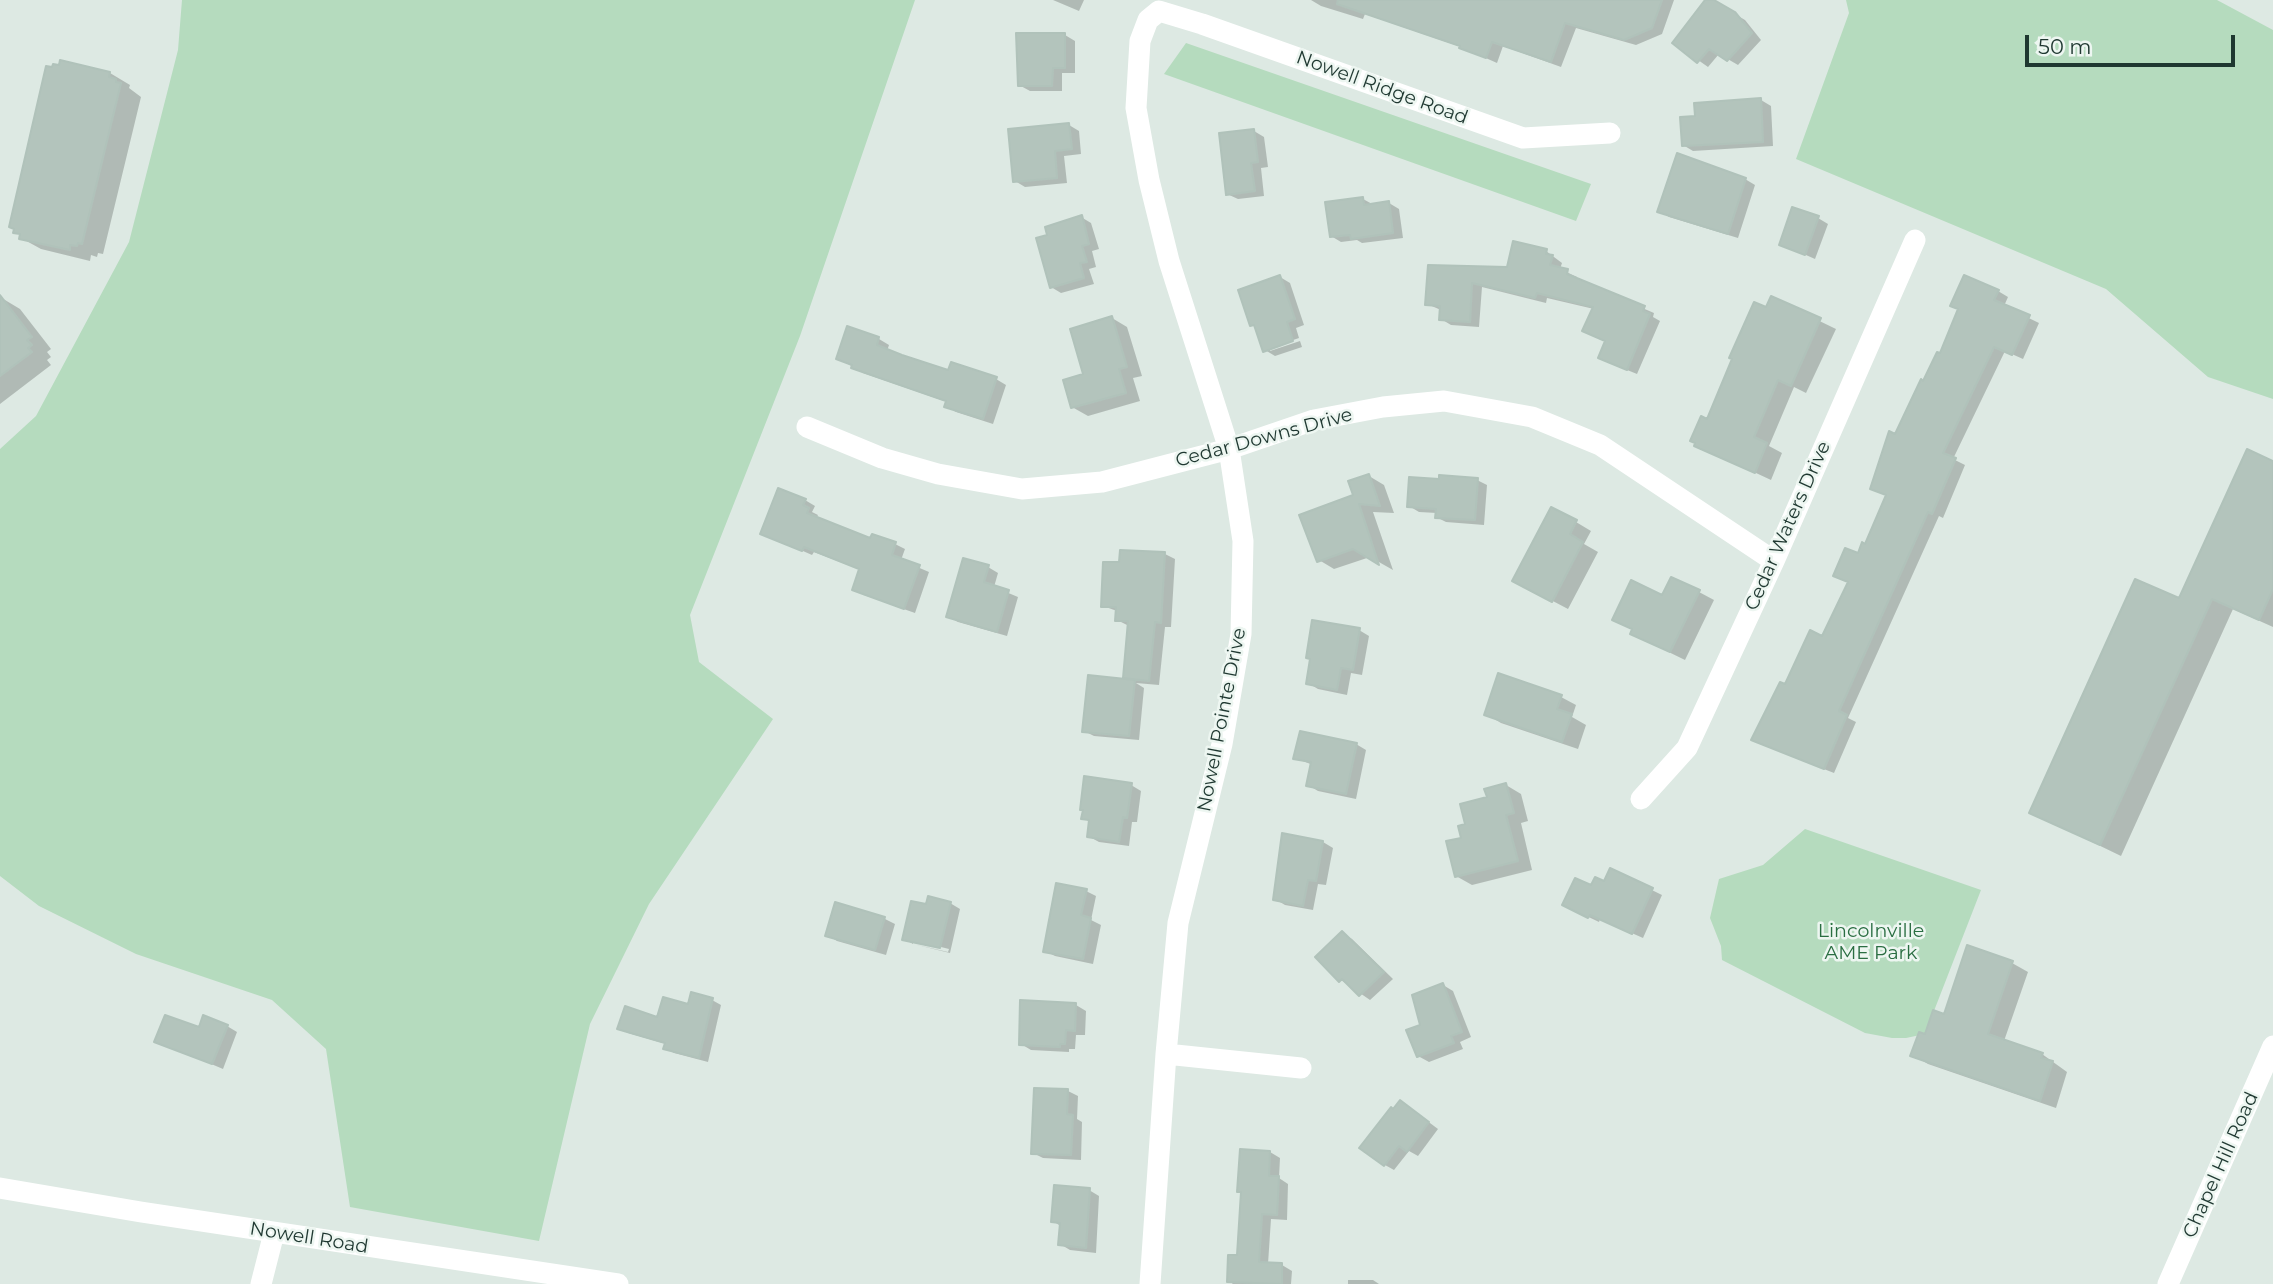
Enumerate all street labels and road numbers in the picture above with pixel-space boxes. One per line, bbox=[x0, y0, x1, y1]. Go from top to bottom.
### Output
street label: Nowell Ridge Road bbox=[1293, 46, 1471, 130]
street label: Cedar Downs Drive bbox=[1173, 403, 1355, 473]
street label: Cedar Waters Drive bbox=[1740, 438, 1836, 614]
street label: Nowell Pointe Drive bbox=[1193, 626, 1251, 814]
street label: Chapel Hill Road bbox=[2179, 1088, 2263, 1242]
street label: Nowell Road bbox=[248, 1217, 370, 1259]

